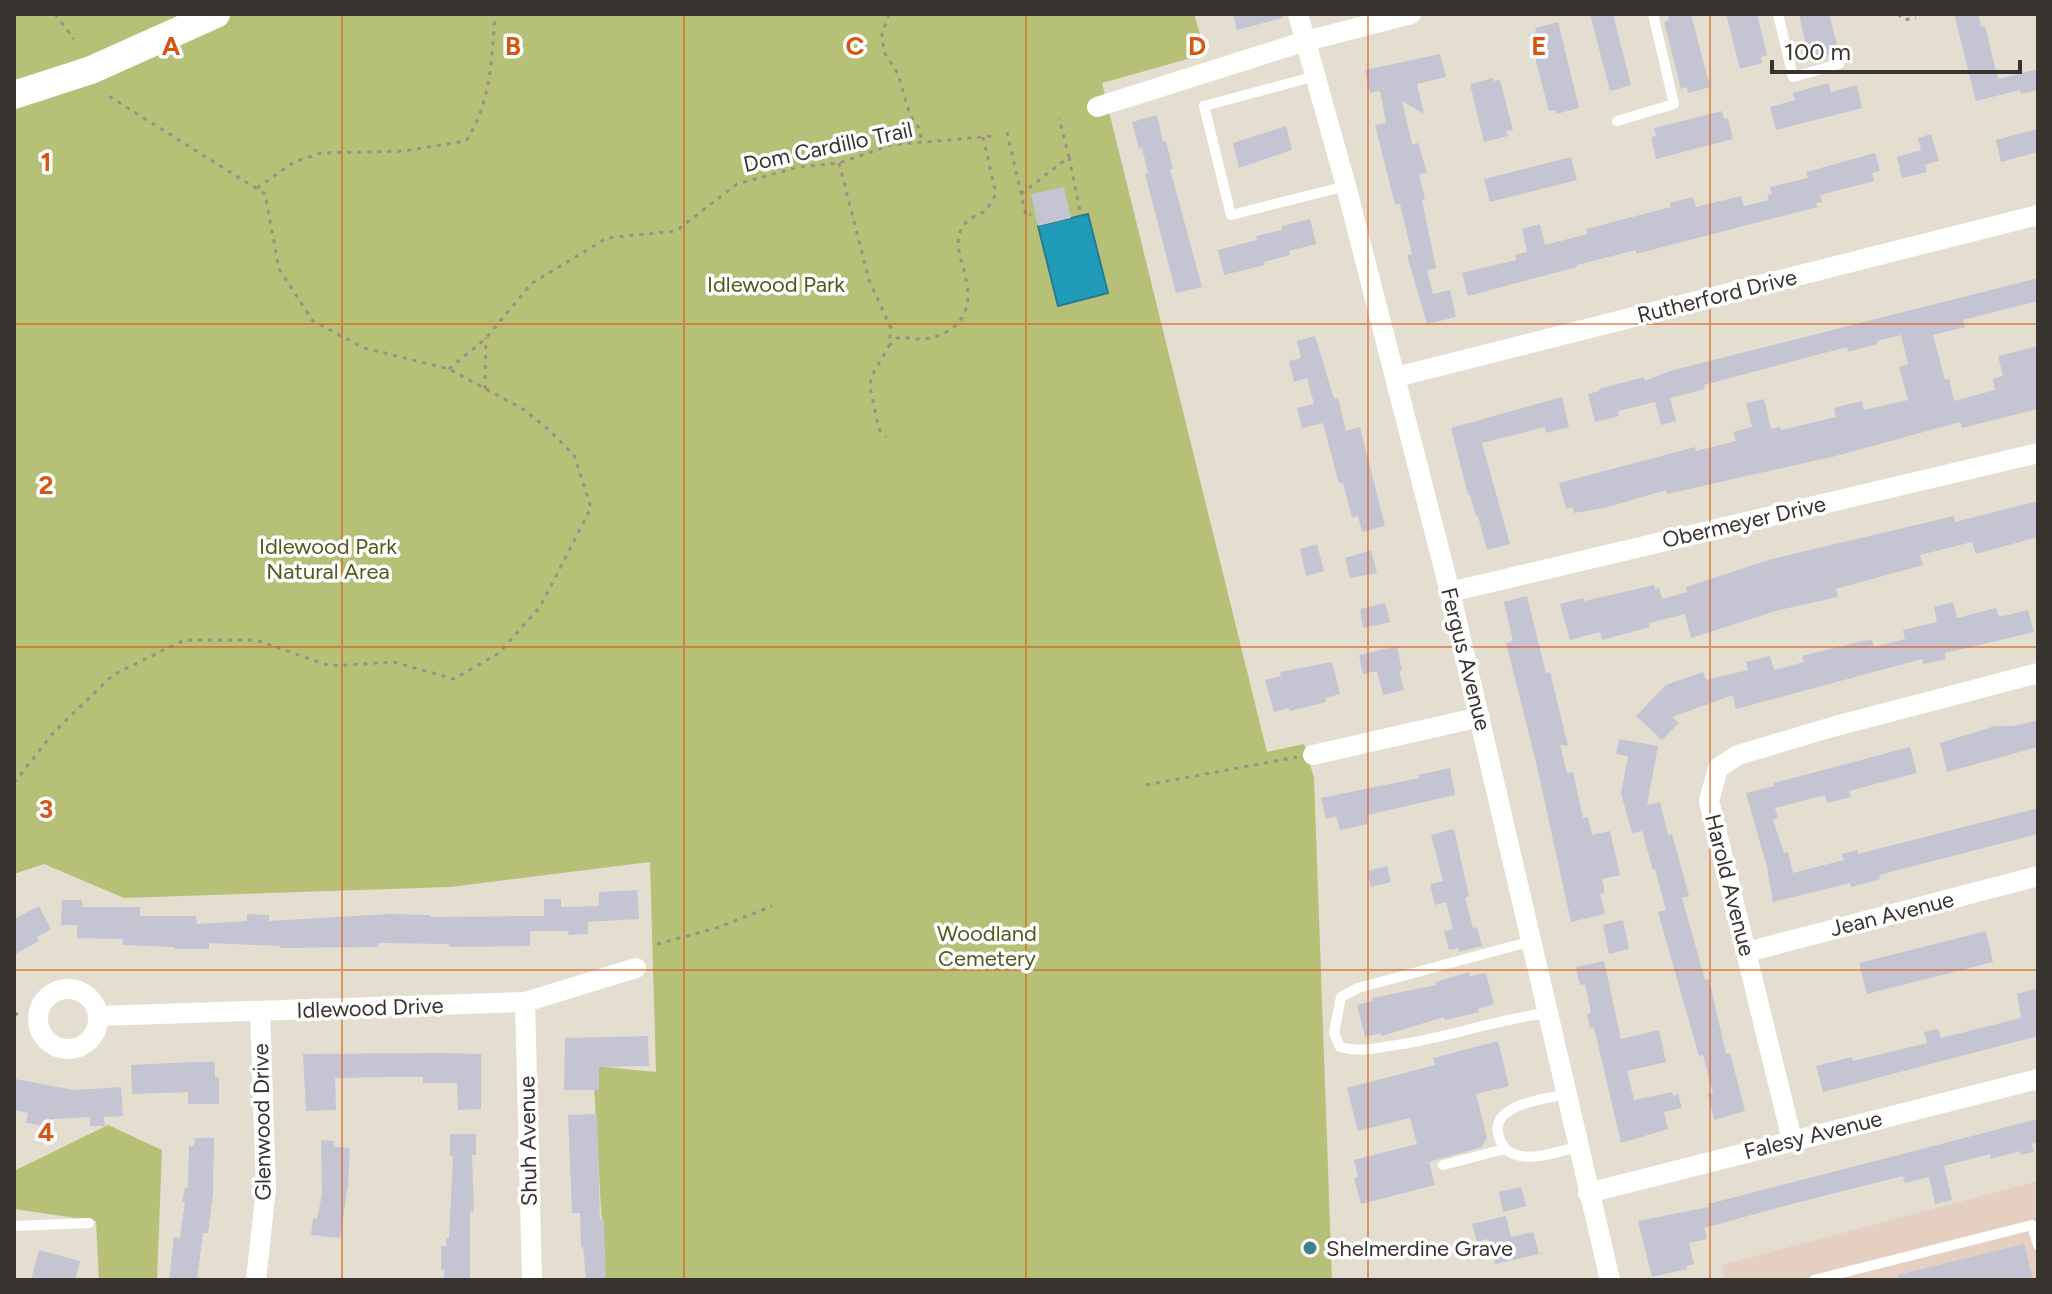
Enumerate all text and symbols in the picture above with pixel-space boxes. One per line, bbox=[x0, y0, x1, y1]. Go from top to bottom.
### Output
scale bar bbox=[1772, 24, 2020, 74]
text: A bbox=[162, 30, 181, 62]
text: B bbox=[505, 30, 521, 62]
text: C bbox=[846, 30, 865, 62]
text: D bbox=[1188, 30, 1206, 62]
text: E bbox=[1531, 30, 1547, 62]
text: 100 m bbox=[1784, 37, 1851, 66]
street label: Dom Cardillo Trail bbox=[741, 116, 915, 178]
text: 1 bbox=[41, 146, 51, 178]
street label: Rutherford Drive bbox=[1634, 263, 1800, 329]
park label: Idlewood Park bbox=[707, 271, 845, 298]
text: 2 bbox=[38, 469, 54, 501]
street label: Obermeyer Drive bbox=[1660, 490, 1828, 554]
park label: Idlewood Park Natural Area bbox=[259, 533, 397, 585]
street label: Fergus Avenue bbox=[1435, 585, 1497, 733]
text: 3 bbox=[39, 793, 53, 825]
street label: Harold Avenue bbox=[1699, 811, 1761, 959]
street label: Jean Avenue bbox=[1827, 886, 1957, 942]
park label: Woodland Cemetery bbox=[937, 920, 1037, 972]
street label: Idlewood Drive bbox=[296, 992, 444, 1024]
street label: Glenwood Drive bbox=[247, 1043, 277, 1201]
street label: Shuh Avenue bbox=[513, 1076, 543, 1206]
street label: Falesy Avenue bbox=[1741, 1105, 1885, 1165]
text: 4 bbox=[38, 1116, 54, 1148]
place label: Shelmerdine Grave bbox=[1326, 1235, 1513, 1262]
marker: Shelmerdine Grave bbox=[1301, 1239, 1319, 1257]

